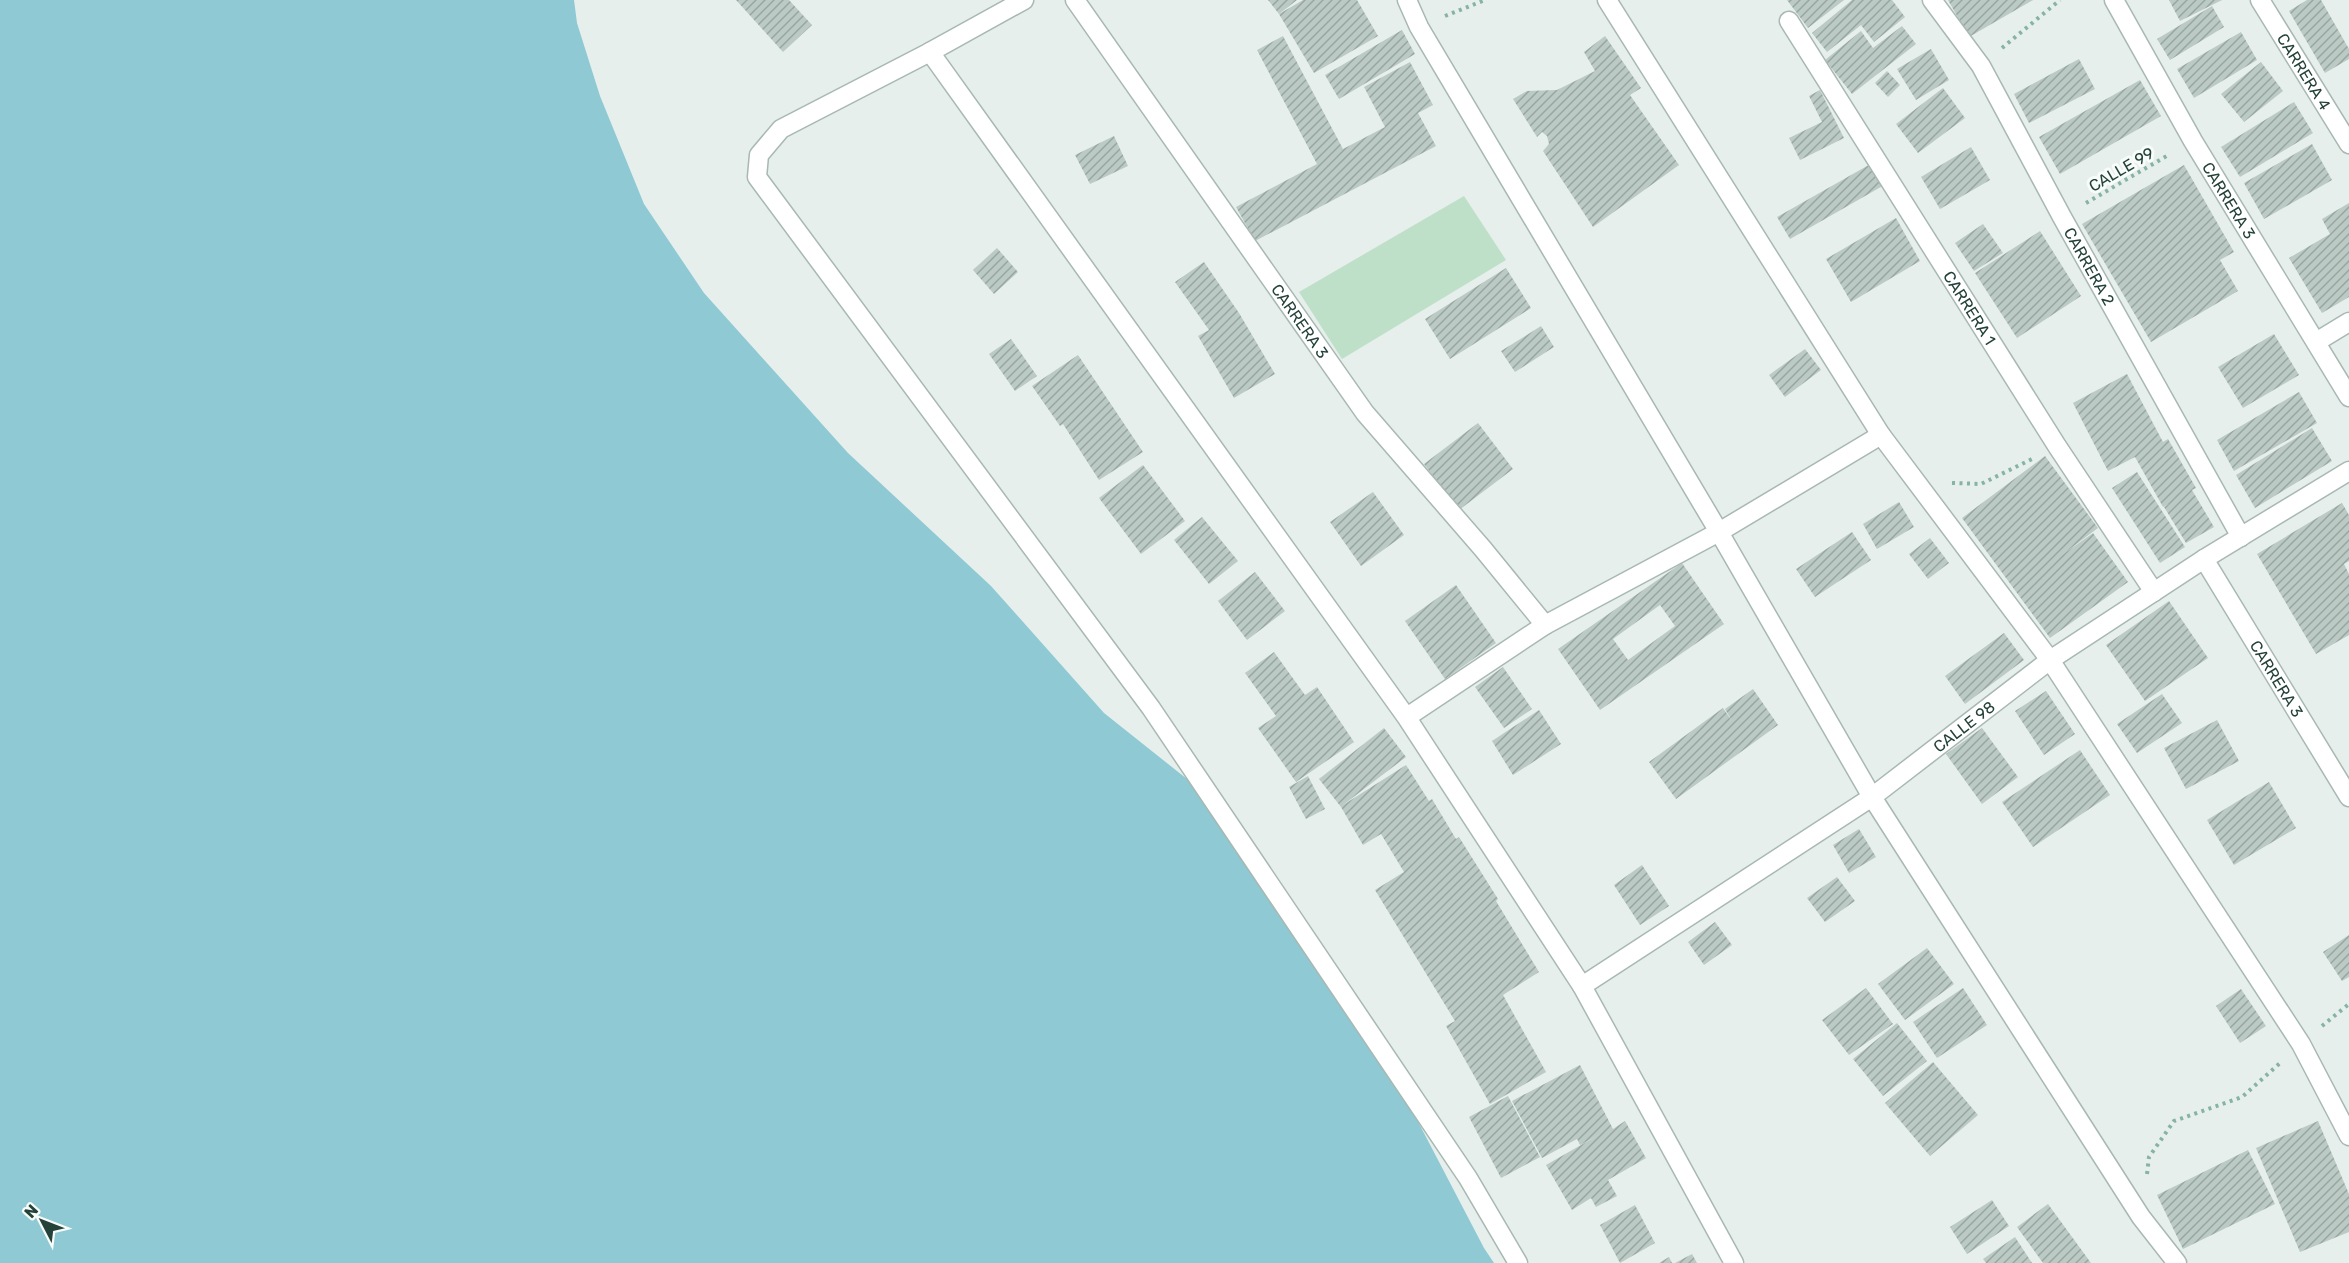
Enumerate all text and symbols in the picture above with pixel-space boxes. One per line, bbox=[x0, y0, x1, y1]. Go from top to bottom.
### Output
street label: CARRERA 4 bbox=[2273, 30, 2335, 114]
street label: CALLE 99 bbox=[2085, 143, 2157, 196]
street label: CARRERA 3 bbox=[2198, 159, 2259, 242]
street label: CARRERA 2 bbox=[2060, 224, 2118, 309]
street label: CARRERA 1 bbox=[1939, 268, 2000, 348]
street label: CARRERA 3 bbox=[1267, 280, 1332, 362]
street label: CARRERA 3 bbox=[2246, 637, 2307, 721]
street label: CALLE 98 bbox=[1930, 697, 1999, 756]
north arrow bbox=[12, 1191, 72, 1251]
text: N bbox=[20, 1201, 42, 1222]

